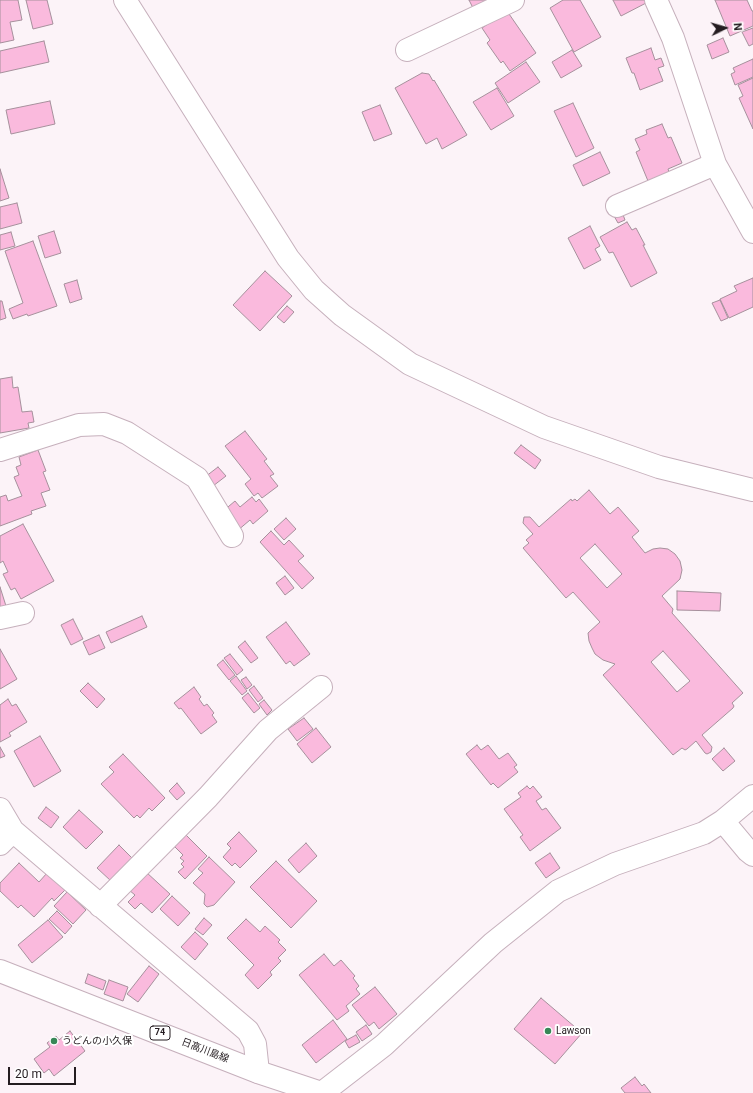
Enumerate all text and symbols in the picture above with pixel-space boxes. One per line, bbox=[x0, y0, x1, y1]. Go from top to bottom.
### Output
north arrow bbox=[705, 8, 745, 48]
text: N bbox=[731, 22, 744, 31]
place label: Lawson bbox=[556, 1025, 591, 1037]
road number: 74 bbox=[150, 1026, 170, 1040]
marker: Lawson bbox=[543, 1026, 553, 1036]
place label: うどんの小久保 bbox=[62, 1035, 132, 1047]
marker: うどんの小久保 bbox=[49, 1036, 59, 1046]
street label: 日高川島線 bbox=[180, 1036, 230, 1066]
scale bar bbox=[10, 1059, 78, 1085]
text: 20 m bbox=[15, 1067, 42, 1081]

